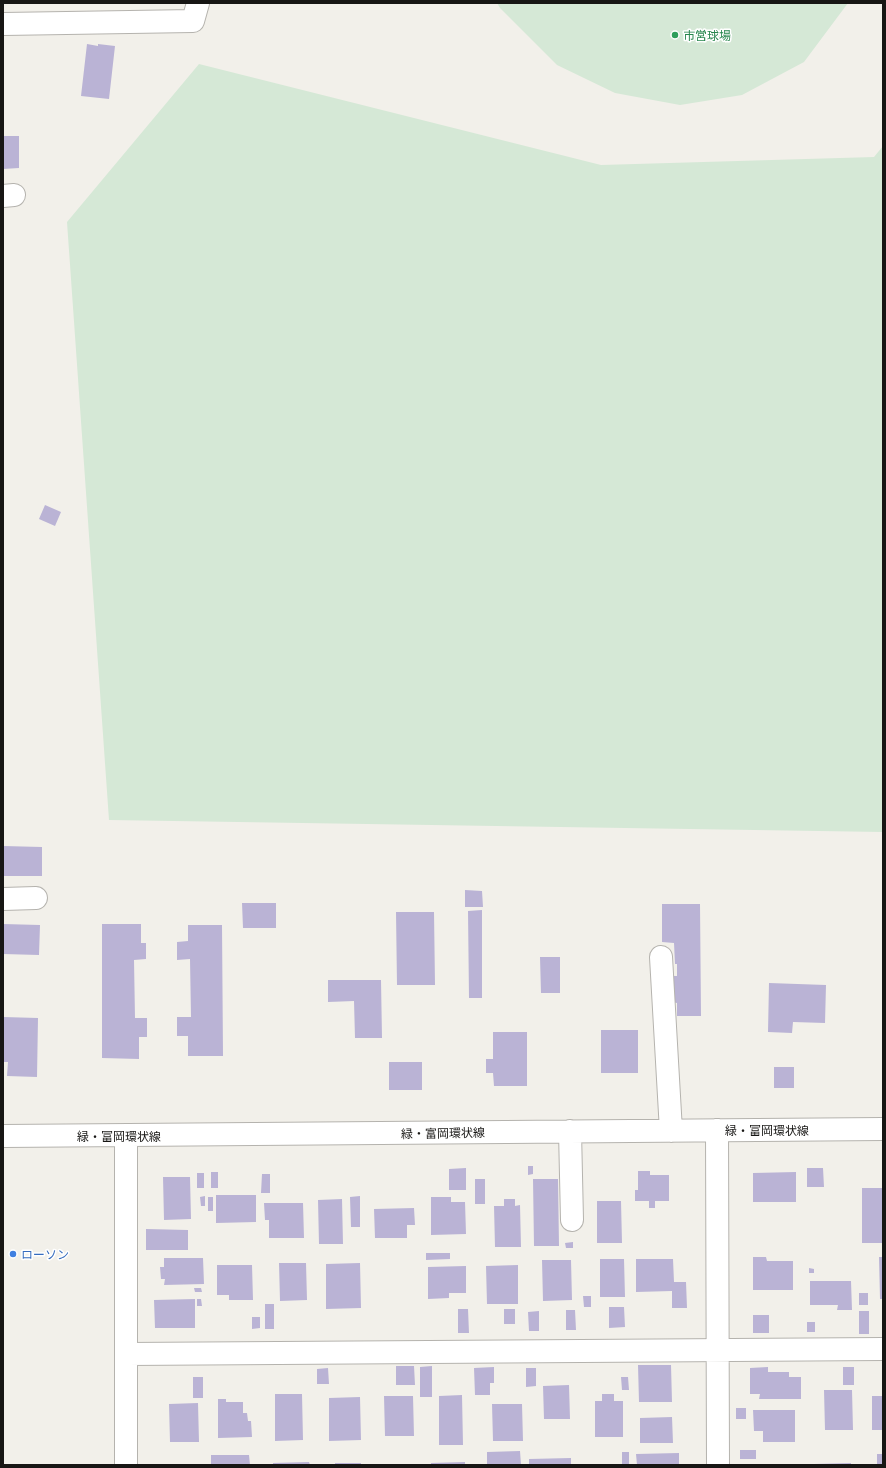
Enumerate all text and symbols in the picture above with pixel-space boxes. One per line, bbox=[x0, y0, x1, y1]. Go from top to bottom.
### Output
place label: 市営球場 bbox=[683, 28, 731, 42]
marker: 市営球場 bbox=[670, 30, 680, 40]
street label: 緑・富岡環状線 bbox=[725, 1123, 809, 1137]
street label: 緑・富岡環状線 bbox=[401, 1125, 485, 1141]
street label: 緑・富岡環状線 bbox=[77, 1129, 161, 1143]
place label: ローソン bbox=[21, 1247, 69, 1261]
marker: ローソン bbox=[8, 1249, 18, 1259]

